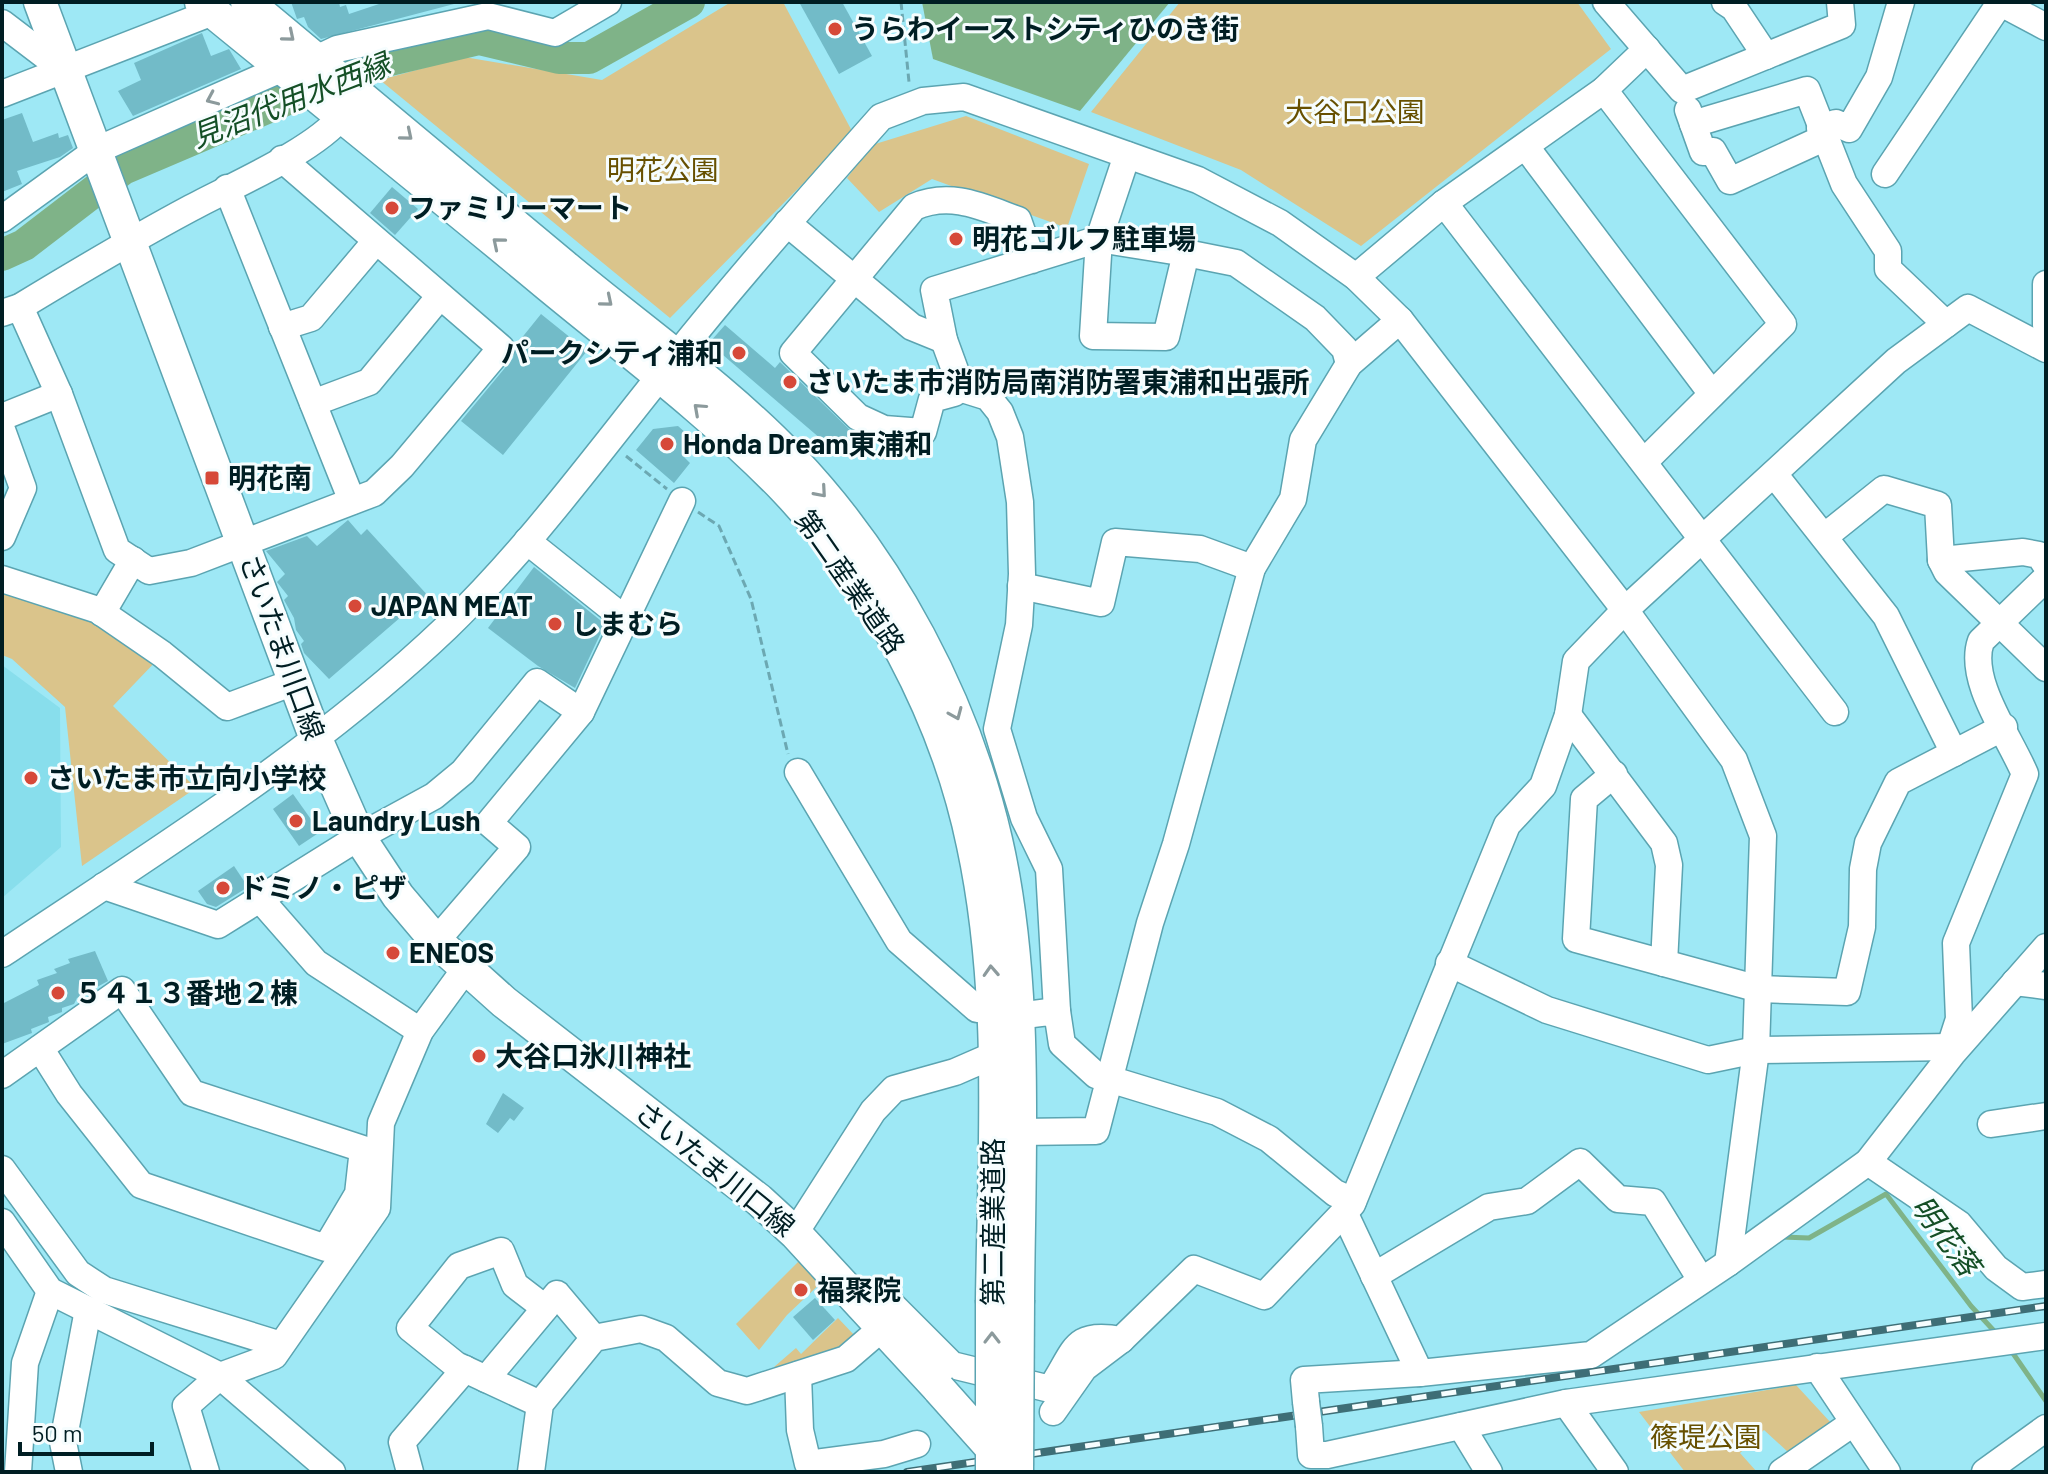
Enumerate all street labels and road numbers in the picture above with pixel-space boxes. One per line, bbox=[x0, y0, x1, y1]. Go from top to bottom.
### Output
street label: 第二産業道路 bbox=[789, 503, 913, 660]
street label: さいたま川口線 bbox=[234, 549, 332, 744]
street label: さいたま川口線 bbox=[629, 1094, 802, 1243]
street label: 第二産業道路 bbox=[975, 1138, 1009, 1306]

